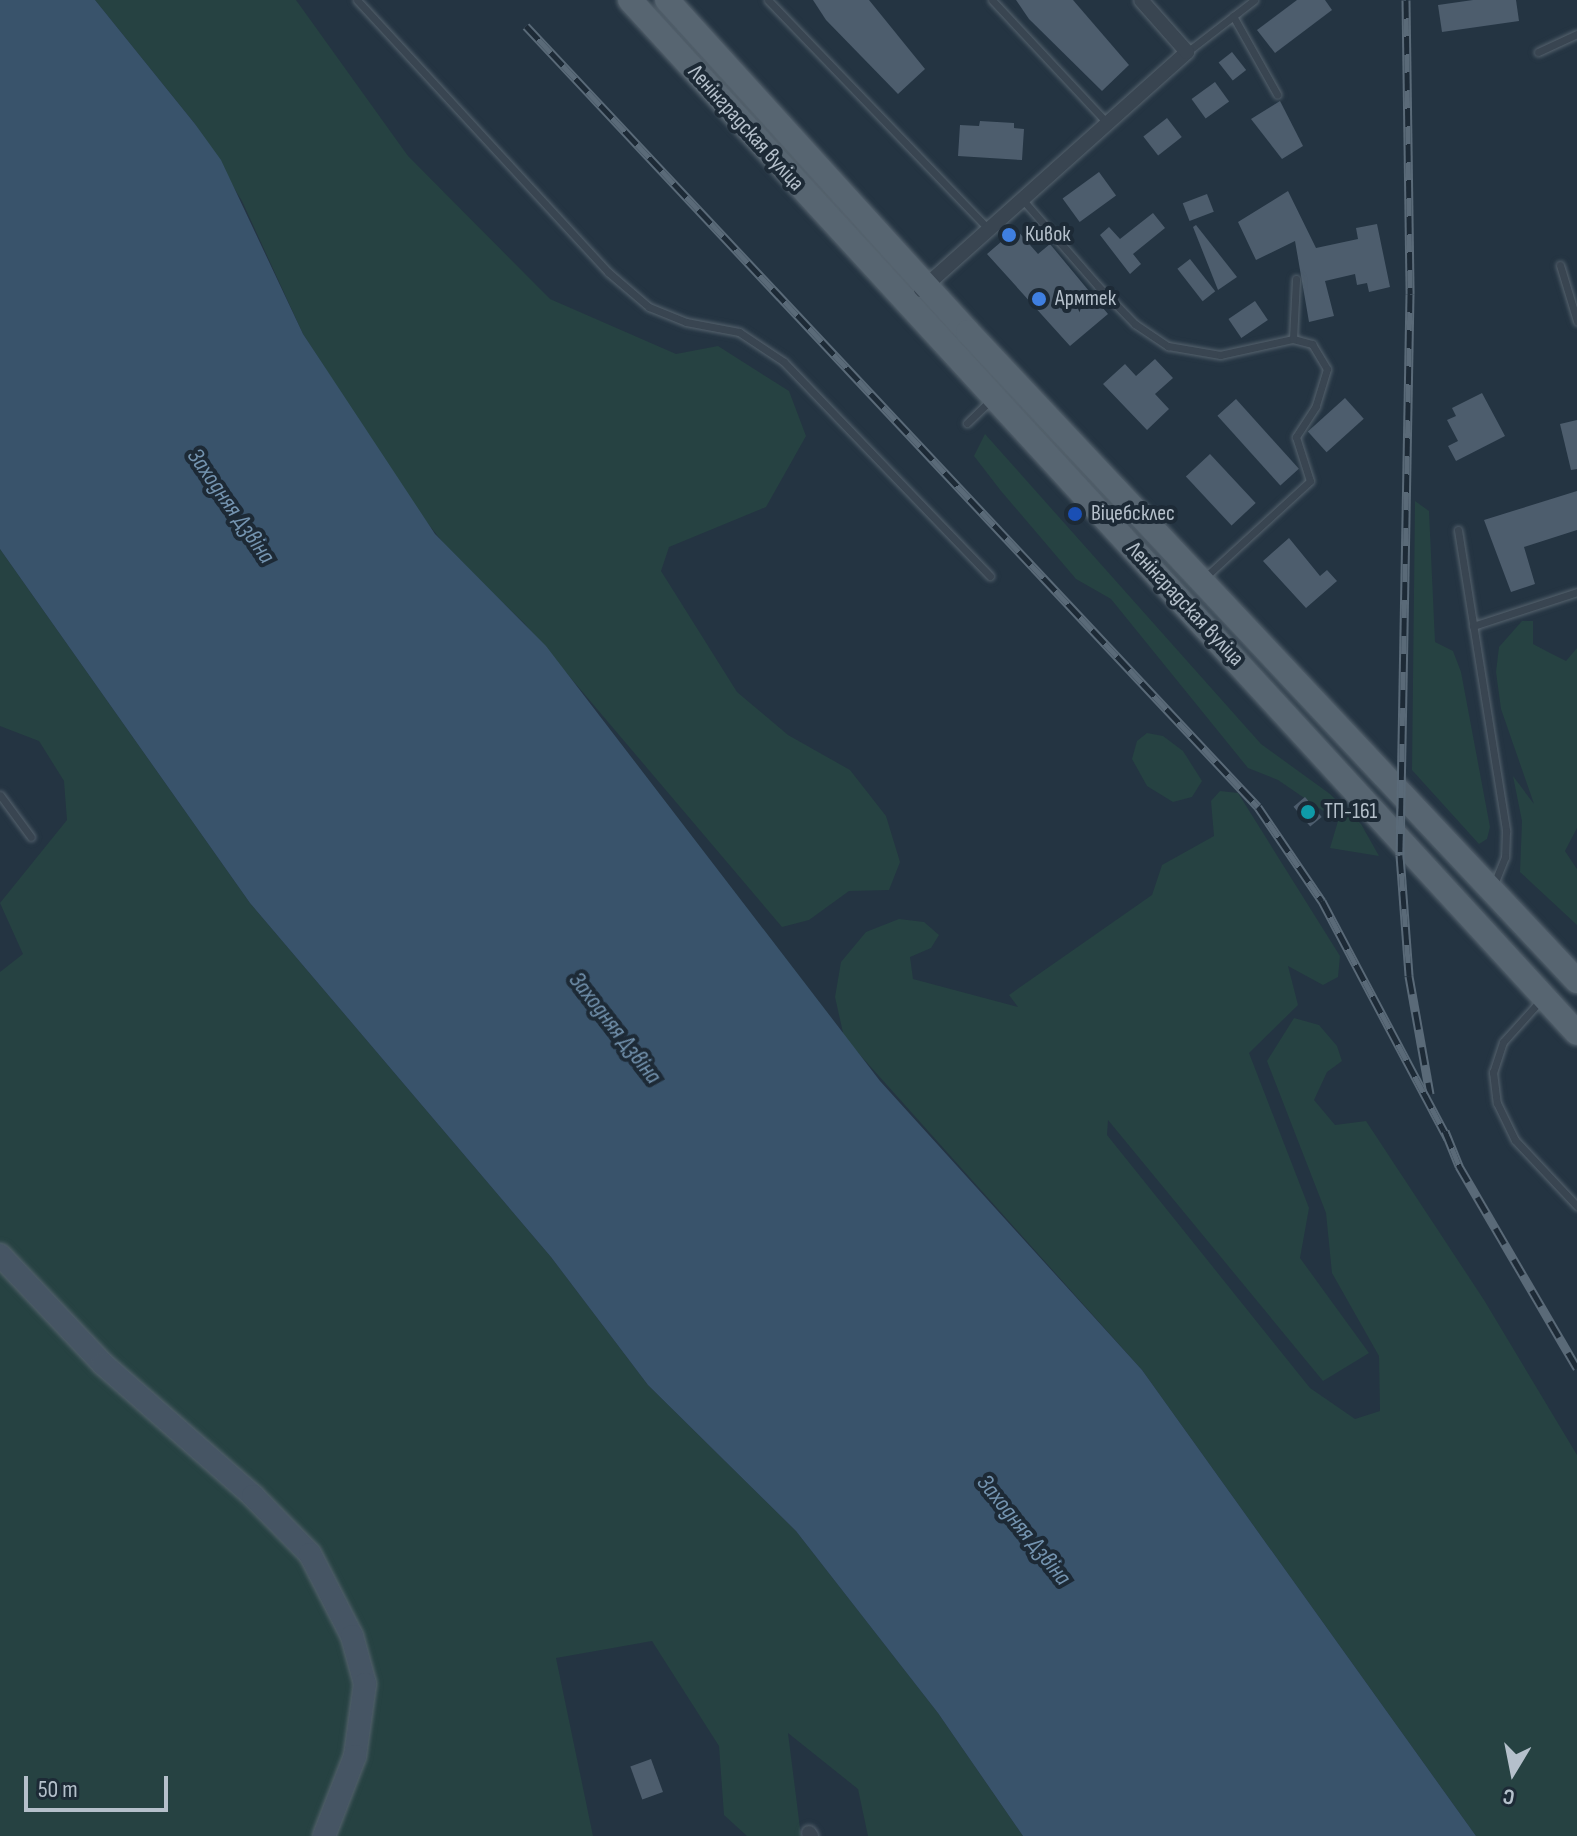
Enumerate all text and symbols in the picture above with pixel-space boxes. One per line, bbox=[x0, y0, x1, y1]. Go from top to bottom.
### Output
street label: Ленінградская вуліца bbox=[683, 60, 809, 196]
place label: Кивок bbox=[1025, 222, 1071, 248]
marker: Кивок bbox=[1000, 226, 1018, 244]
place label: Армтек bbox=[1055, 286, 1116, 312]
marker: Армтек bbox=[1030, 290, 1048, 308]
water label: Заходняя Дзвіна bbox=[181, 443, 281, 569]
place label: Віцебсклес bbox=[1091, 501, 1175, 527]
marker: Віцебсклес bbox=[1066, 505, 1084, 523]
street label: Ленінградская вуліца bbox=[1121, 536, 1249, 672]
place label: ТП-161 bbox=[1324, 799, 1377, 825]
marker: ТП-161 bbox=[1299, 803, 1317, 821]
water label: Заходняя Дзвіна bbox=[562, 966, 668, 1090]
water label: Заходняя Дзвіна bbox=[971, 1469, 1077, 1591]
north arrow bbox=[1473, 1732, 1553, 1812]
scale bar bbox=[28, 1760, 172, 1810]
text: 50 m bbox=[38, 1775, 78, 1804]
text: С bbox=[1501, 1782, 1517, 1810]

